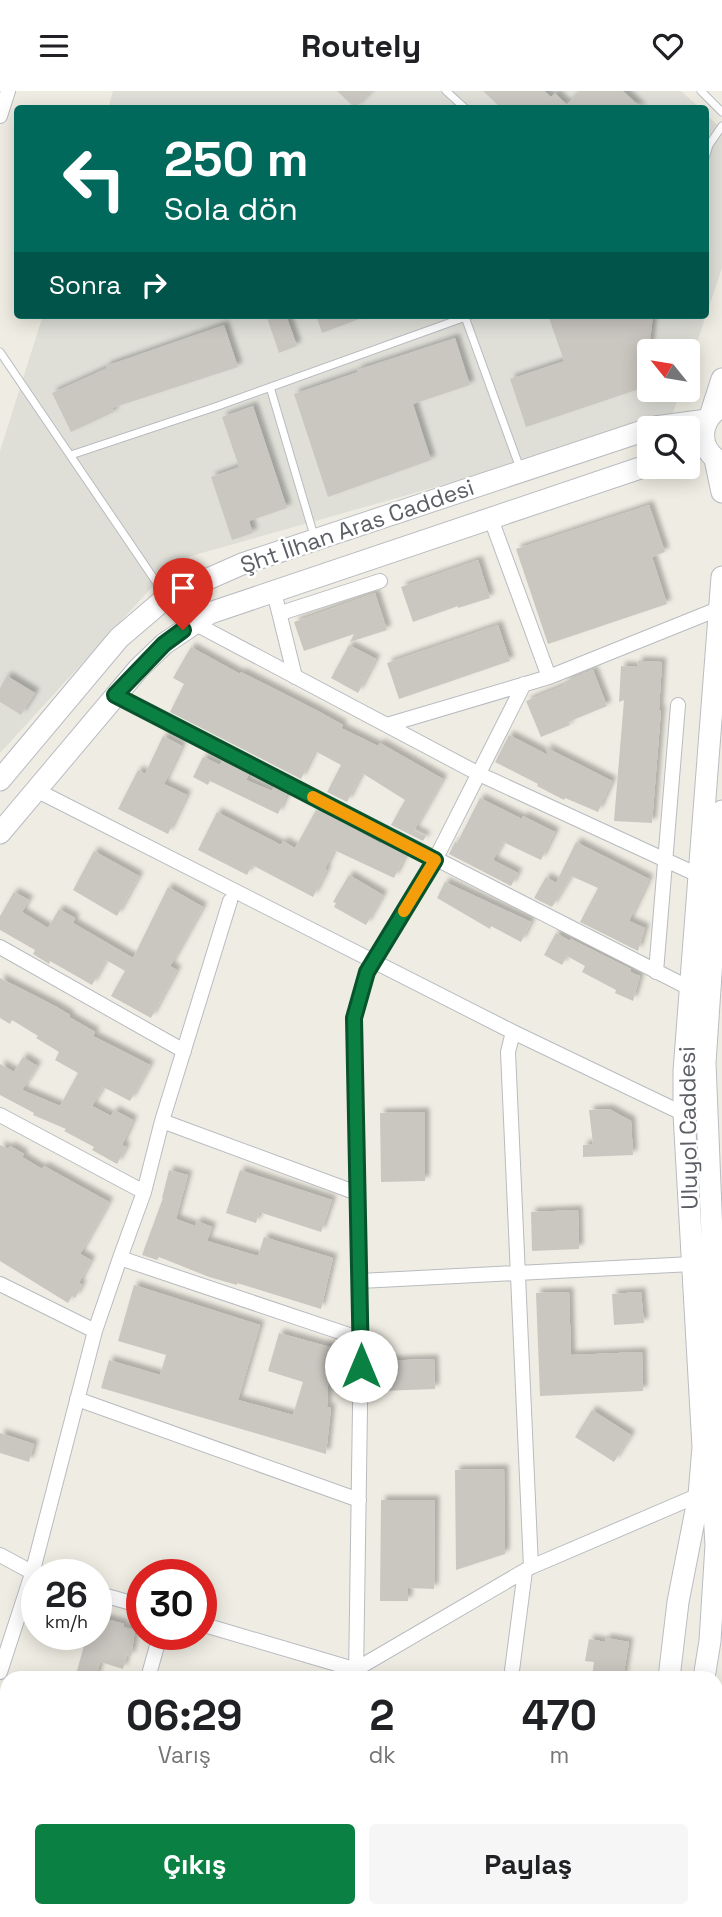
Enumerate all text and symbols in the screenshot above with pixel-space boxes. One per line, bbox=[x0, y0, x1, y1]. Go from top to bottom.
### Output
text: Routely bbox=[301, 26, 421, 66]
icon: menu bbox=[35, 27, 73, 65]
icon: heart bbox=[649, 27, 687, 65]
text: 250 m bbox=[164, 128, 309, 190]
icon: left bbox=[49, 133, 140, 224]
text: Sola dön bbox=[164, 189, 298, 229]
icon: right bbox=[135, 266, 173, 304]
text: Sonra bbox=[49, 268, 121, 302]
north arrow bbox=[637, 339, 700, 403]
map controls bbox=[637, 339, 700, 479]
button: search bbox=[637, 416, 700, 479]
street label: Şht İlhan Aras Caddesi bbox=[236, 472, 478, 580]
pin bbox=[153, 558, 213, 630]
icon: arrive bbox=[164, 569, 202, 607]
street label: Uluyol Caddesi bbox=[672, 1046, 704, 1210]
position arrow bbox=[324, 1329, 398, 1403]
speed limit sign: 30 bbox=[126, 1559, 217, 1650]
text: 26 bbox=[45, 1573, 88, 1617]
text: km/h bbox=[45, 1610, 88, 1633]
text: 06:29 bbox=[126, 1689, 242, 1742]
text: 2 bbox=[370, 1689, 395, 1742]
text: 470 bbox=[522, 1689, 597, 1742]
text: Varış bbox=[158, 1740, 211, 1770]
text: dk bbox=[368, 1740, 396, 1770]
text: m bbox=[549, 1740, 569, 1770]
button: Çıkış bbox=[35, 1824, 355, 1904]
button: Paylaş bbox=[369, 1824, 688, 1904]

